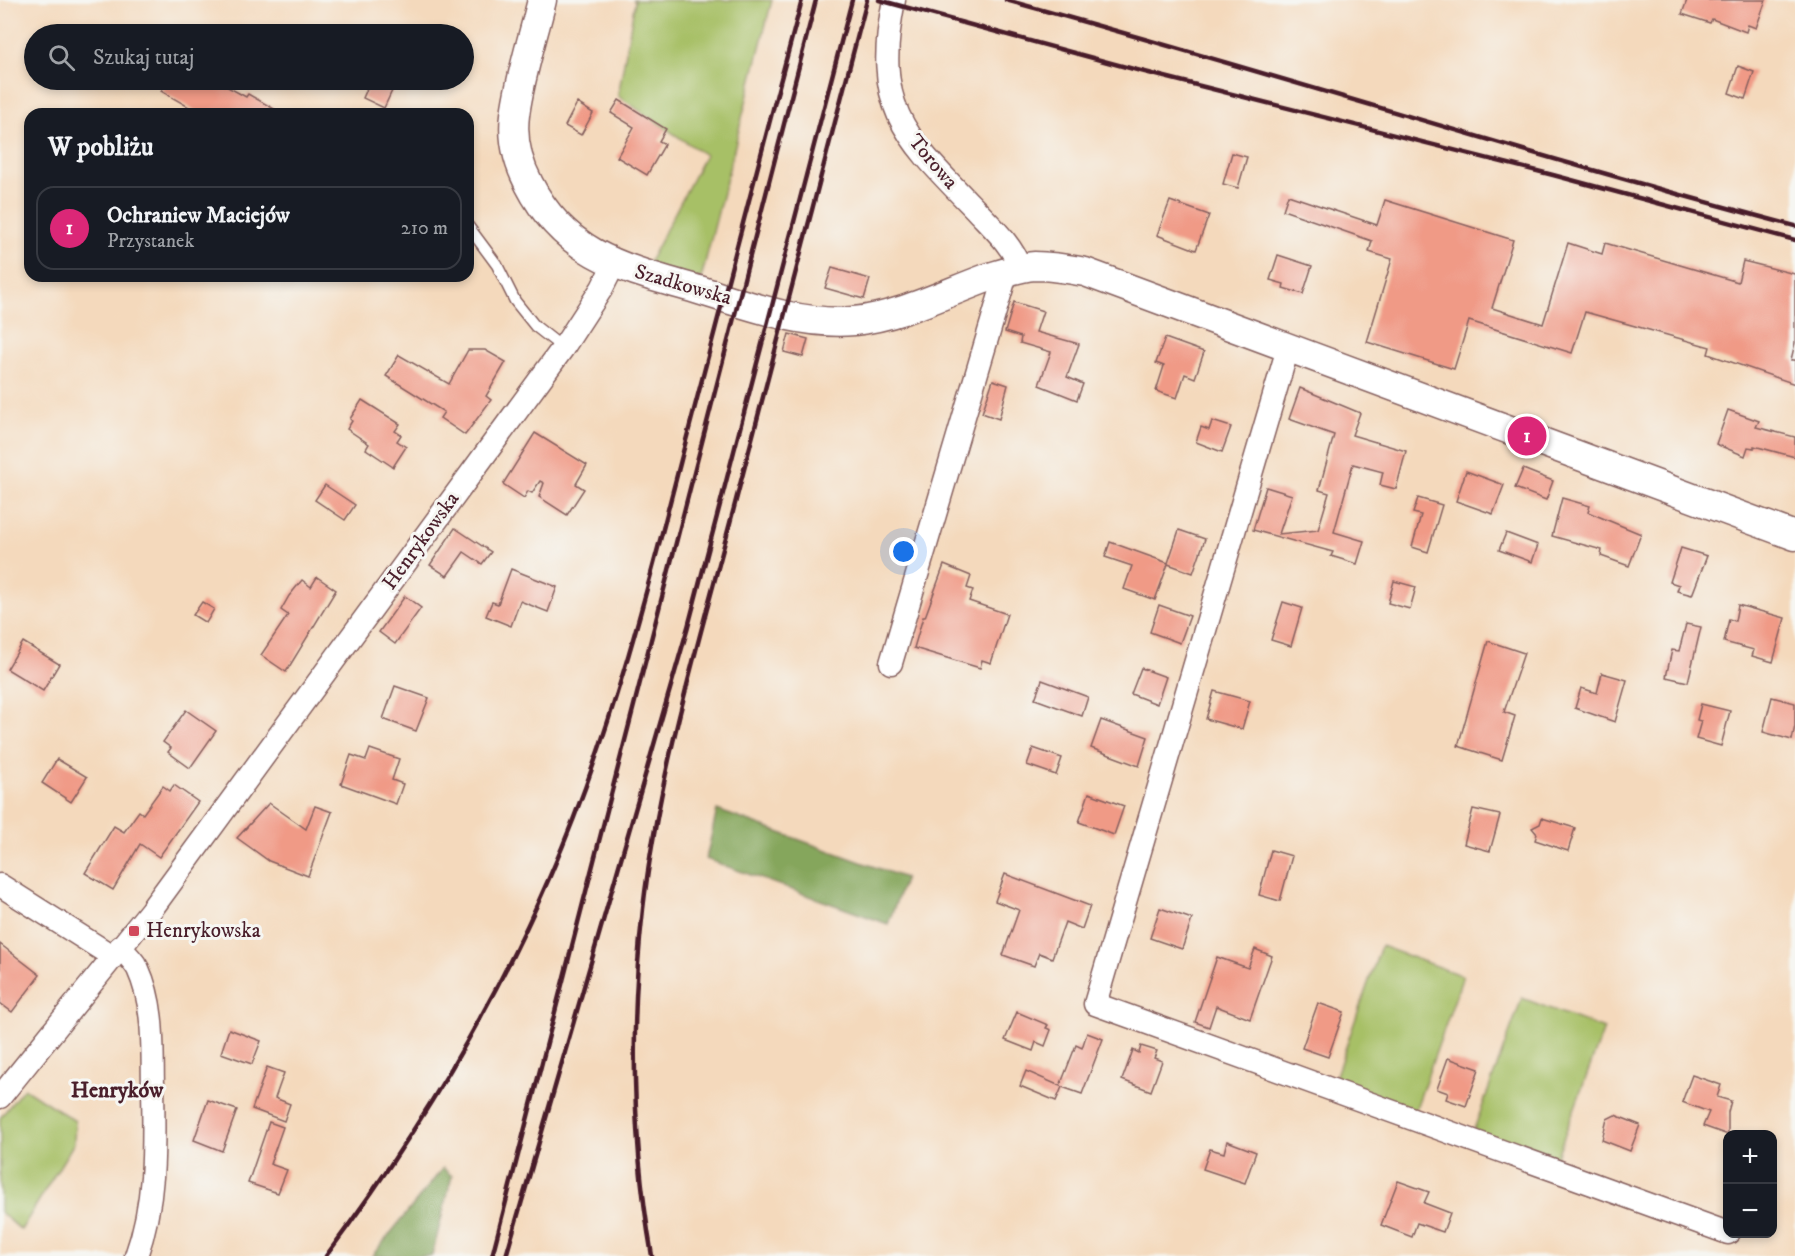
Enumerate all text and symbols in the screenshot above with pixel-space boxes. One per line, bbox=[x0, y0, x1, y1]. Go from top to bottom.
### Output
search box bbox=[24, 24, 474, 90]
icon: search bbox=[45, 41, 78, 74]
text: Szukaj tutaj bbox=[93, 44, 194, 71]
street label: Torowa bbox=[902, 129, 964, 195]
text: W pobliżu bbox=[48, 131, 153, 164]
text: Ochraniew Maciejów bbox=[107, 202, 290, 229]
text: 1 bbox=[66, 216, 73, 241]
text: 210 m bbox=[401, 216, 448, 241]
text: Przystanek bbox=[107, 229, 194, 254]
street label: Szadkowska bbox=[632, 259, 735, 311]
pin: 1 bbox=[1508, 414, 1546, 458]
street label: Henrykowska bbox=[377, 487, 465, 595]
your location bbox=[889, 537, 918, 566]
place label: Henrykowska bbox=[146, 918, 261, 944]
marker: Henrykowska bbox=[127, 924, 141, 938]
district label: Henryków bbox=[71, 1077, 164, 1104]
map controls bbox=[1723, 1130, 1777, 1238]
button: + bbox=[1723, 1130, 1777, 1184]
button: − bbox=[1723, 1184, 1777, 1238]

